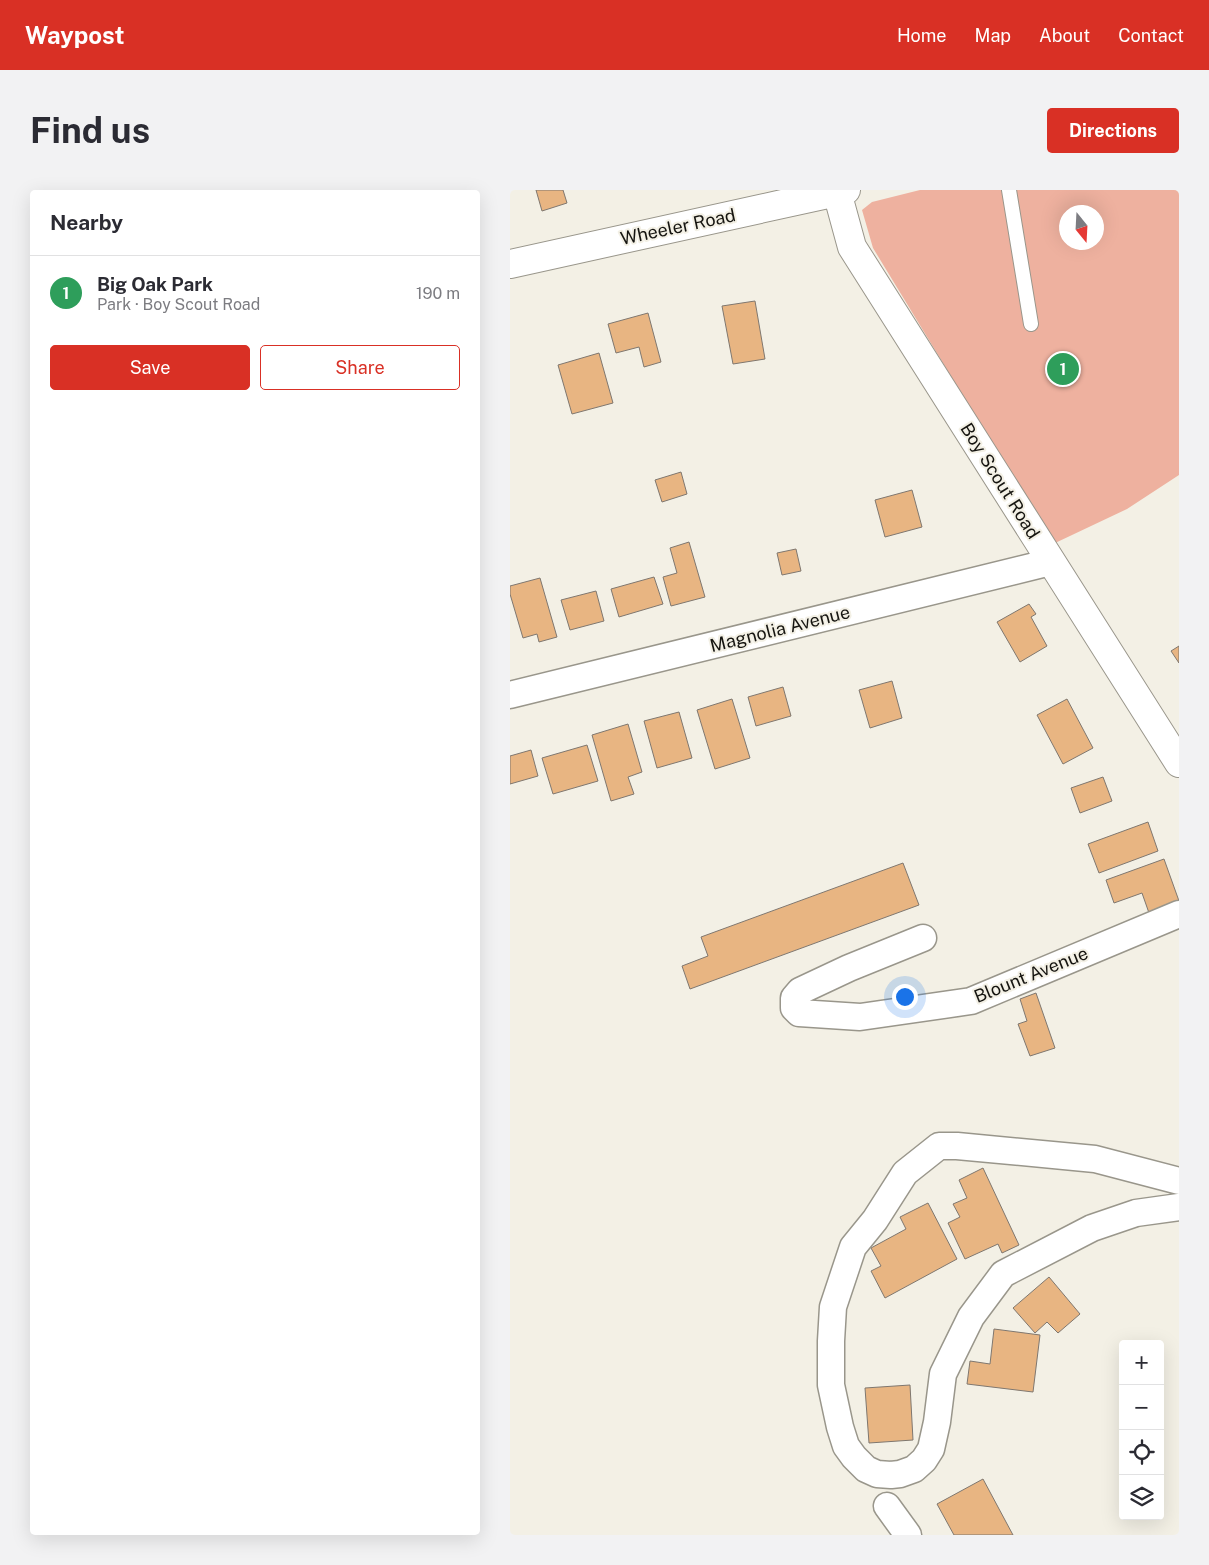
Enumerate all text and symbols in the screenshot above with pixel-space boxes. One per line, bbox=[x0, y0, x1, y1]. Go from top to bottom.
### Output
text: Waypost bbox=[25, 21, 125, 49]
text: Home bbox=[897, 25, 947, 46]
text: Map bbox=[975, 25, 1011, 46]
text: About bbox=[1039, 25, 1090, 46]
text: Contact bbox=[1118, 25, 1184, 46]
button: Directions bbox=[1047, 108, 1179, 153]
text: Find us bbox=[30, 110, 150, 151]
street label: Wheeler Road bbox=[618, 204, 737, 249]
north arrow bbox=[1059, 205, 1104, 250]
text: Nearby bbox=[50, 210, 123, 235]
text: Big Oak Park bbox=[97, 273, 213, 295]
text: 1 bbox=[63, 284, 69, 303]
text: 190 m bbox=[416, 284, 460, 303]
text: Park · Boy Scout Road bbox=[97, 295, 260, 314]
button: Save bbox=[50, 345, 250, 390]
button: Share bbox=[260, 345, 460, 390]
pin: 1 bbox=[1047, 350, 1079, 388]
street label: Boy Scout Road bbox=[956, 419, 1044, 542]
street label: Magnolia Avenue bbox=[708, 601, 852, 656]
street label: Blount Avenue bbox=[971, 942, 1091, 1007]
your location bbox=[892, 984, 918, 1010]
map controls bbox=[1119, 1340, 1164, 1520]
button: + bbox=[1119, 1340, 1164, 1385]
button: − bbox=[1119, 1385, 1164, 1430]
button: locate bbox=[1119, 1430, 1164, 1475]
button: layers bbox=[1119, 1475, 1164, 1520]

